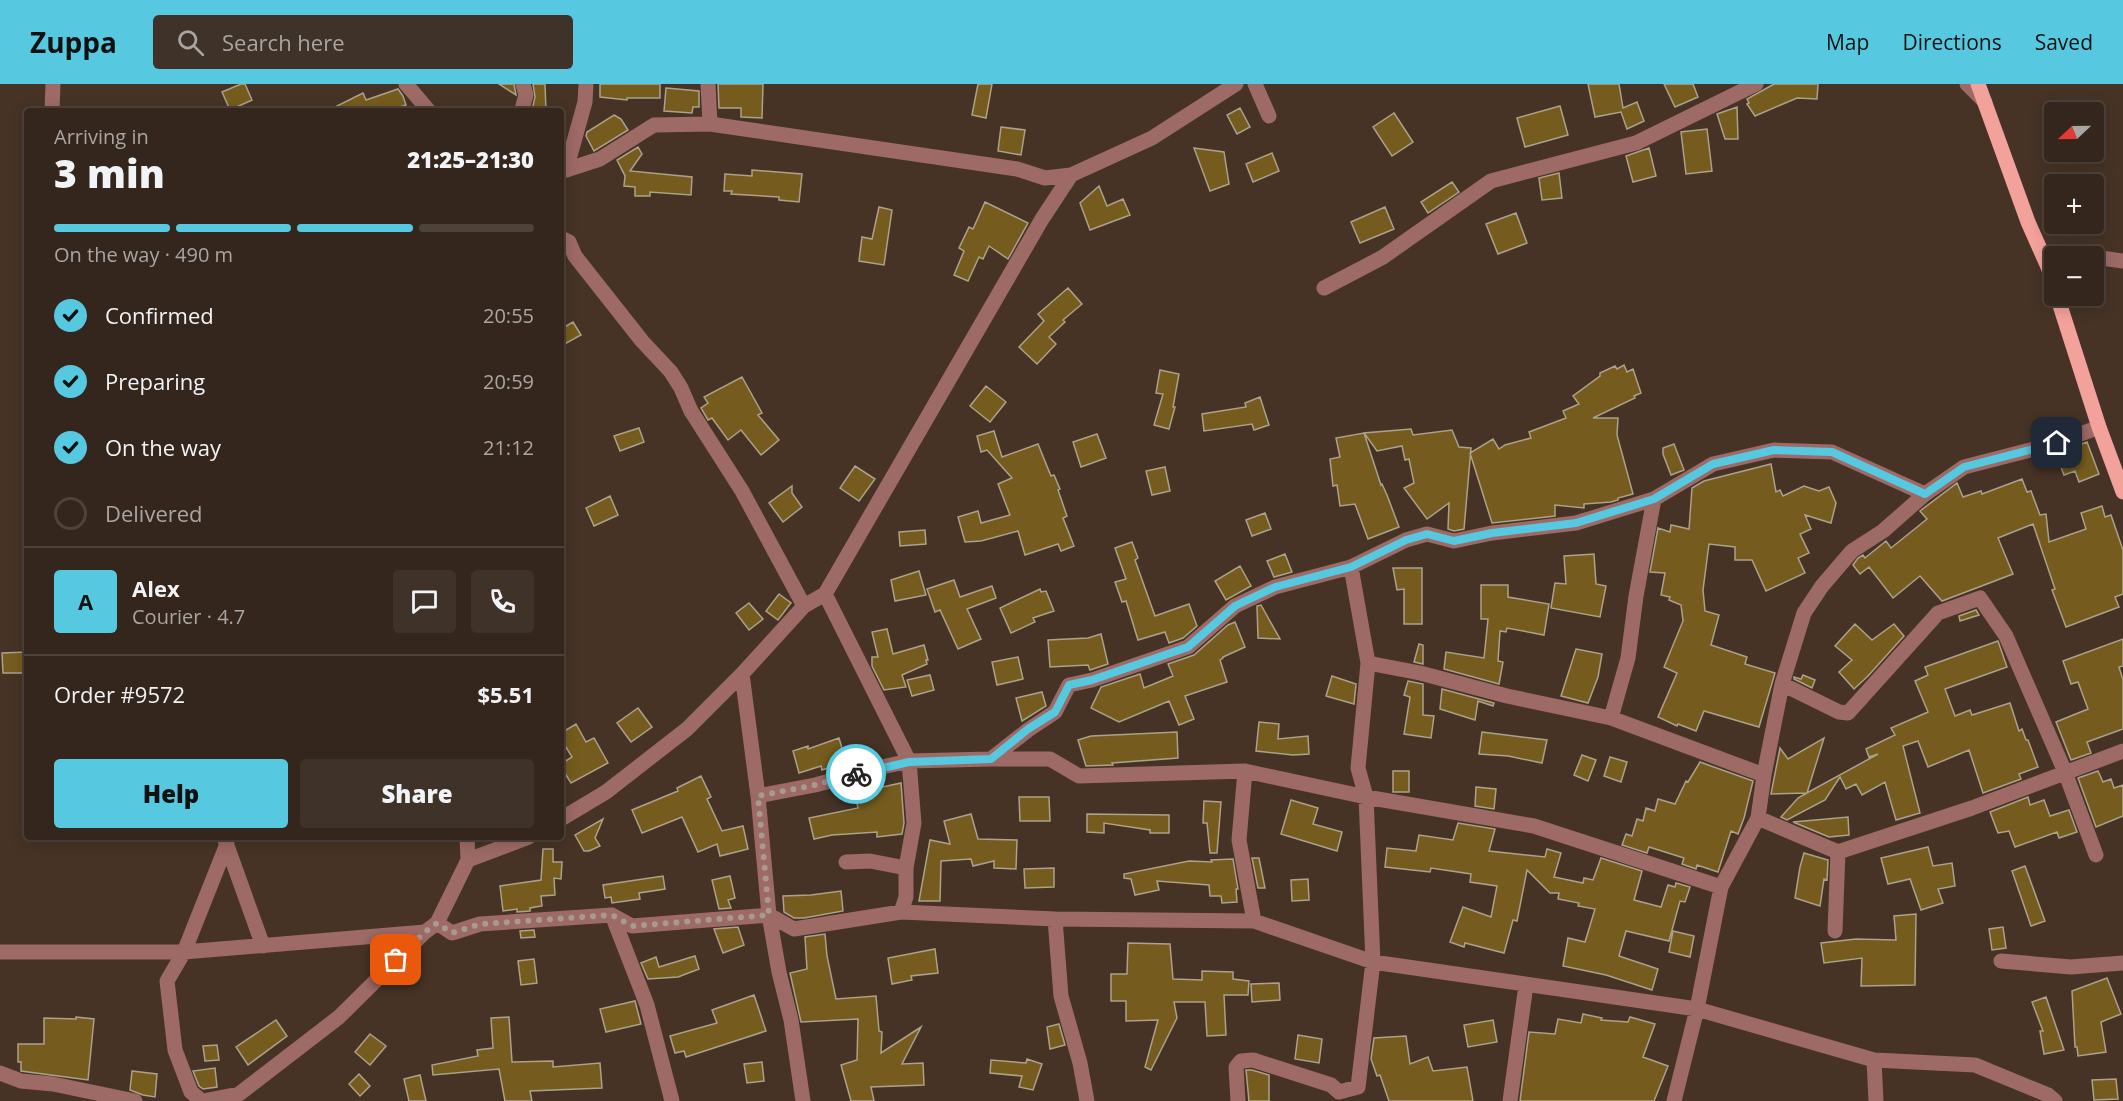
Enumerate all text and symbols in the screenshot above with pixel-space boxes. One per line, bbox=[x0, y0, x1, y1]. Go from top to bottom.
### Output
search box bbox=[153, 15, 573, 69]
text: Zuppa bbox=[30, 23, 117, 61]
icon: search bbox=[174, 26, 207, 59]
text: Search here bbox=[222, 27, 345, 57]
text: Map bbox=[1826, 28, 1869, 56]
text: Directions bbox=[1902, 28, 2002, 56]
text: Saved bbox=[2035, 28, 2093, 56]
north arrow bbox=[2044, 102, 2104, 162]
map controls bbox=[2044, 102, 2104, 306]
text: Arriving in bbox=[54, 123, 149, 150]
text: 21:25–21:30 bbox=[407, 144, 534, 174]
text: 3 min bbox=[54, 146, 165, 199]
button: + bbox=[2044, 174, 2104, 234]
text: On the way · 490 m bbox=[54, 241, 233, 268]
button: − bbox=[2044, 246, 2104, 306]
icon: check bbox=[54, 299, 87, 332]
text: Confirmed bbox=[105, 300, 214, 330]
text: 20:55 bbox=[483, 302, 534, 329]
icon: check bbox=[54, 365, 87, 398]
text: Preparing bbox=[105, 366, 205, 396]
text: 20:59 bbox=[483, 368, 534, 395]
pin bbox=[2031, 417, 2082, 468]
icon: home bbox=[2040, 426, 2073, 459]
icon: check bbox=[54, 431, 87, 464]
text: On the way bbox=[105, 432, 221, 462]
text: 21:12 bbox=[483, 434, 534, 461]
text: Delivered bbox=[105, 498, 203, 528]
button: chat bbox=[393, 570, 456, 633]
button: phone bbox=[471, 570, 534, 633]
text: Alex bbox=[132, 573, 180, 603]
text: A bbox=[78, 586, 93, 616]
text: Courier · 4.7 bbox=[132, 603, 245, 630]
text: Order #9572 bbox=[54, 679, 185, 709]
text: $5.51 bbox=[477, 679, 534, 709]
courier bbox=[826, 744, 886, 804]
icon: bike bbox=[840, 758, 873, 791]
button: Help bbox=[54, 759, 288, 828]
button: Share bbox=[300, 759, 534, 828]
pin bbox=[370, 934, 421, 985]
icon: bag bbox=[379, 943, 412, 976]

